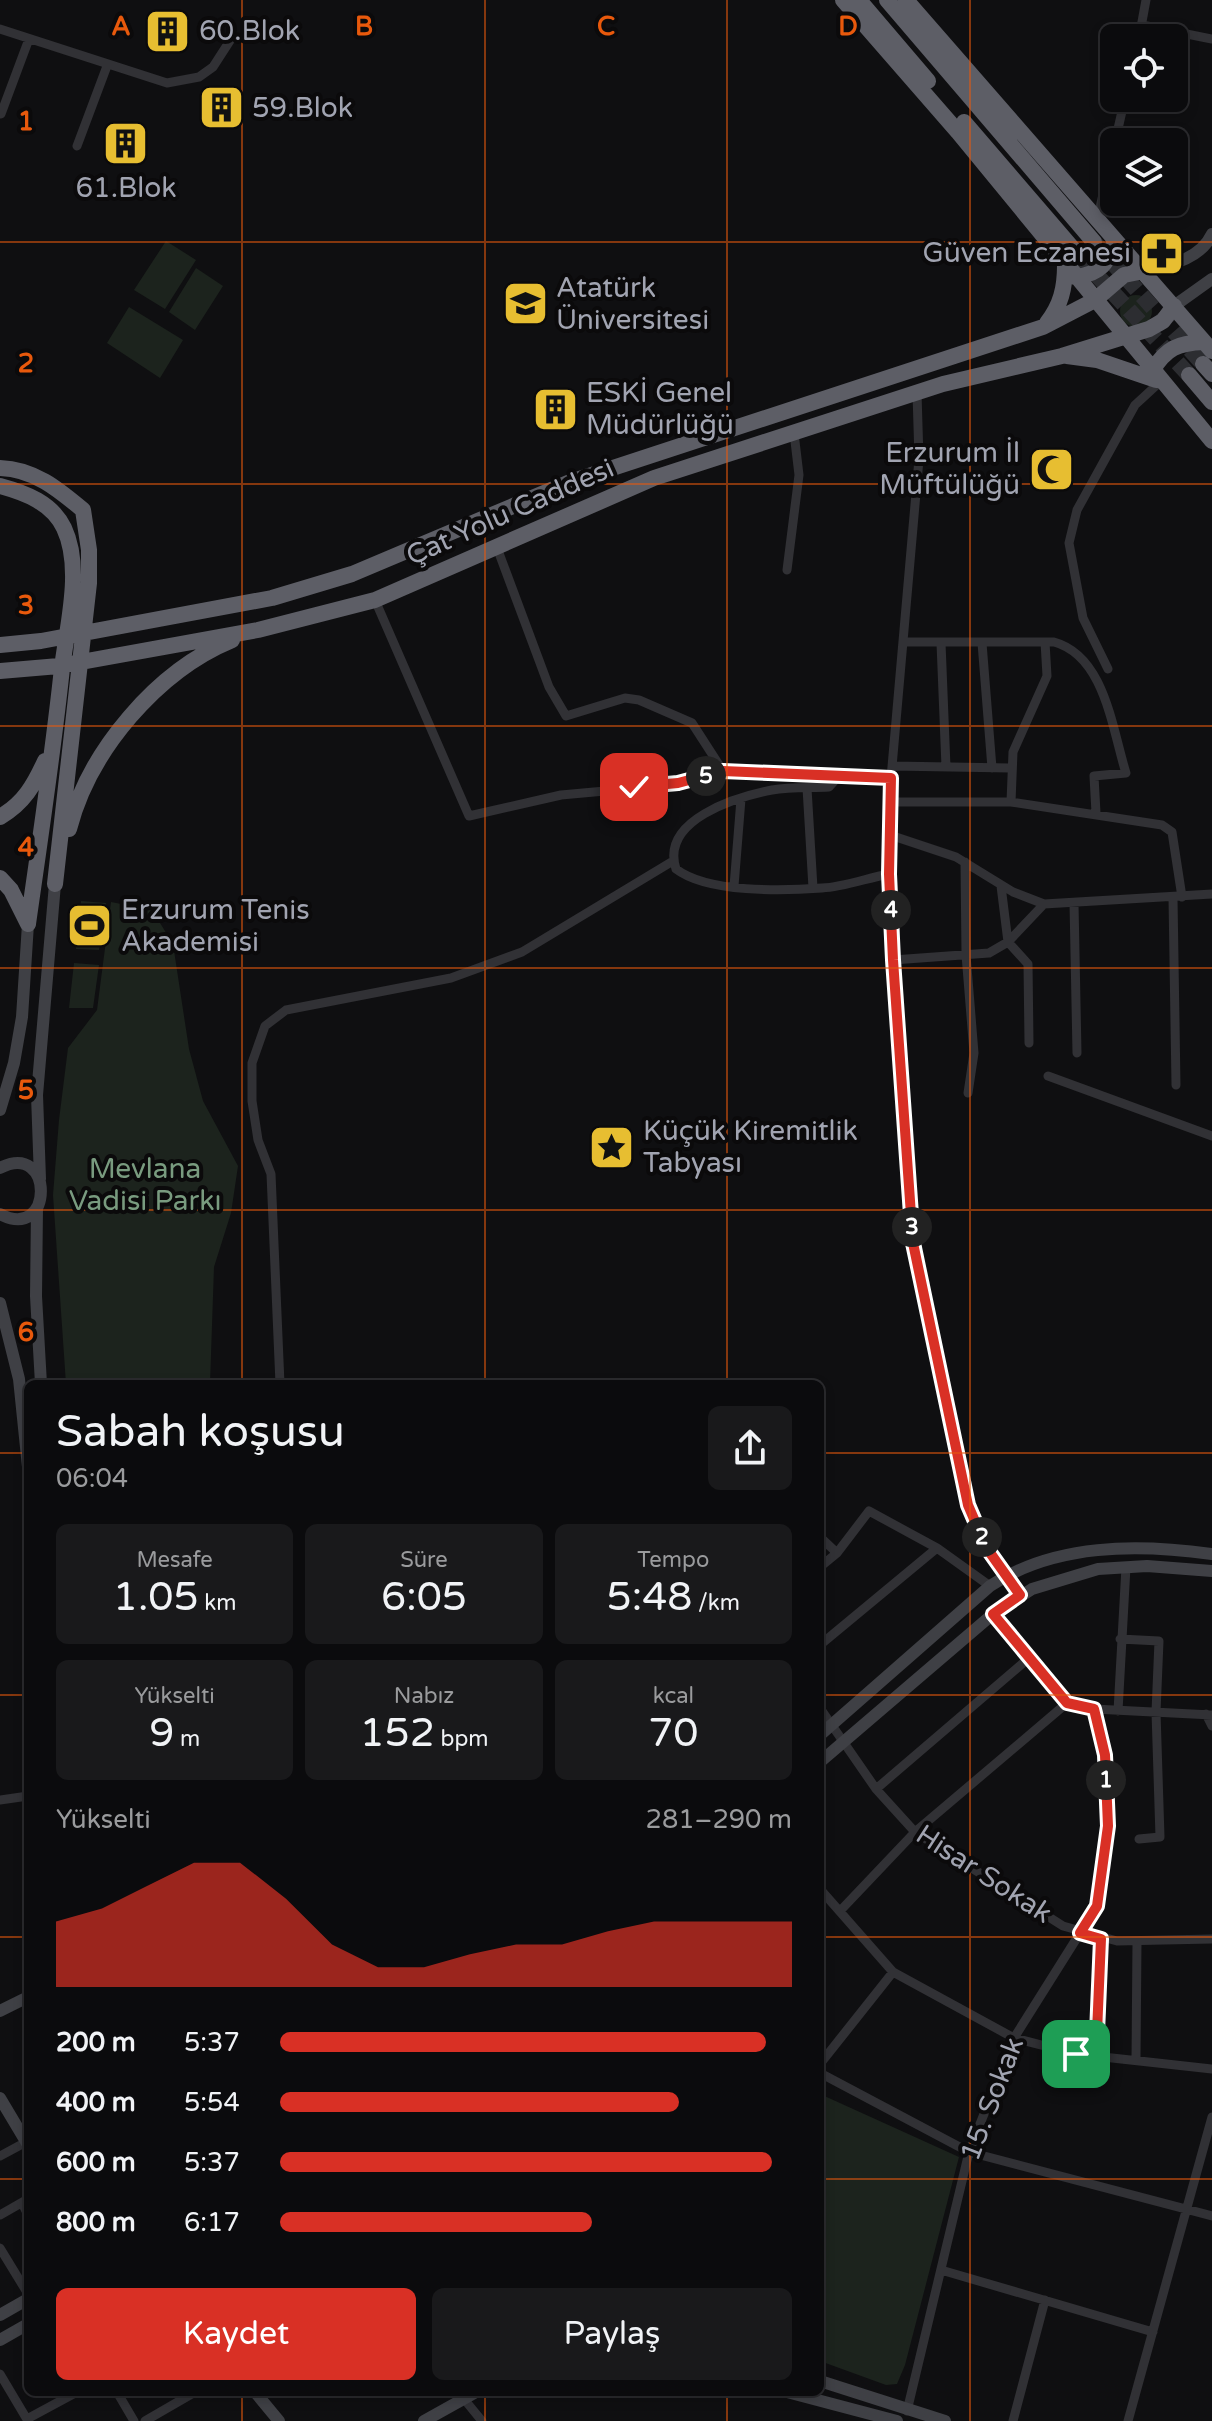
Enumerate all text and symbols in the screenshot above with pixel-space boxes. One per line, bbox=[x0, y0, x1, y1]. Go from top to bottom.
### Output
building icon: 60.Blok bbox=[144, 7, 192, 55]
text: A bbox=[111, 11, 131, 42]
text: B bbox=[355, 11, 373, 42]
text: C bbox=[597, 11, 615, 42]
text: D bbox=[838, 11, 858, 42]
place label: 60.Blok bbox=[199, 14, 300, 48]
map controls bbox=[1100, 24, 1188, 216]
button: locate bbox=[1100, 24, 1188, 112]
building icon: 59.Blok bbox=[197, 84, 245, 132]
place label: 59.Blok bbox=[252, 91, 353, 125]
text: 1 bbox=[18, 106, 34, 137]
building icon: 61.Blok bbox=[102, 119, 150, 167]
button: layers bbox=[1100, 128, 1188, 216]
place label: 61.Blok bbox=[76, 171, 176, 205]
pharmacy icon: Güven Eczanesi bbox=[1138, 229, 1186, 277]
place label: Güven Eczanesi bbox=[923, 236, 1131, 270]
place label: Atatürk Üniversitesi bbox=[556, 271, 709, 337]
school or university icon: Atatürk Üniversitesi bbox=[501, 280, 549, 328]
text: 2 bbox=[18, 348, 34, 379]
place label: ESKİ Genel Müdürlüğü bbox=[586, 376, 734, 442]
building icon: ESKİ Genel Müdürlüğü bbox=[531, 385, 579, 433]
place label: Erzurum İl Müftülüğü bbox=[879, 436, 1020, 502]
mosque icon: Erzurum İl Müftülüğü bbox=[1027, 445, 1075, 493]
street label: Çat Yolu Caddesi bbox=[401, 451, 619, 573]
text: 3 bbox=[18, 590, 34, 621]
pin bbox=[600, 753, 668, 821]
pin: 5 bbox=[686, 756, 726, 796]
text: 5 bbox=[699, 763, 713, 789]
icon: check bbox=[612, 765, 656, 809]
text: 4 bbox=[18, 832, 34, 863]
pin: 4 bbox=[871, 890, 911, 930]
place label: Erzurum Tenis Akademisi bbox=[121, 893, 310, 959]
text: 4 bbox=[884, 897, 898, 923]
sports icon: Erzurum Tenis Akademisi bbox=[66, 902, 114, 950]
text: 5 bbox=[18, 1075, 34, 1106]
place label: Küçük Kiremitlik Tabyası bbox=[643, 1114, 858, 1180]
place icon: Küçük Kiremitlik Tabyası bbox=[588, 1123, 636, 1171]
park label: Mevlana Vadisi Parkı bbox=[69, 1152, 221, 1218]
pin: 3 bbox=[892, 1207, 932, 1247]
text: 3 bbox=[905, 1214, 919, 1240]
text: 6 bbox=[18, 1317, 34, 1348]
text: Sabah koşusu bbox=[56, 1406, 345, 1459]
button: share bbox=[708, 1406, 792, 1490]
text: 06:04 bbox=[56, 1463, 128, 1494]
pin: 2 bbox=[962, 1517, 1002, 1557]
text: 2 bbox=[975, 1524, 989, 1550]
text: Mesafe bbox=[137, 1547, 213, 1573]
text: Süre bbox=[400, 1547, 448, 1573]
text: Tempo bbox=[637, 1547, 709, 1573]
text: 1.05 bbox=[113, 1573, 199, 1621]
text: 6:05 bbox=[381, 1573, 467, 1621]
text: 5:48 bbox=[607, 1573, 692, 1621]
text: km bbox=[199, 1590, 237, 1616]
text: /km bbox=[692, 1590, 740, 1616]
text: Yükselti bbox=[135, 1683, 215, 1709]
text: Nabız bbox=[394, 1683, 454, 1709]
text: kcal bbox=[653, 1683, 694, 1709]
text: 9 bbox=[149, 1709, 174, 1757]
text: 152 bbox=[359, 1709, 435, 1757]
text: 70 bbox=[648, 1709, 698, 1757]
text: m bbox=[174, 1726, 200, 1752]
text: bpm bbox=[435, 1726, 489, 1752]
pin: 1 bbox=[1086, 1760, 1126, 1800]
text: 1 bbox=[1099, 1767, 1113, 1793]
text: Yükselti bbox=[56, 1804, 151, 1835]
text: 281–290 m bbox=[646, 1804, 792, 1835]
street label: Hisar Sokak bbox=[910, 1817, 1058, 1931]
pin bbox=[1042, 2020, 1110, 2088]
text: 200 m bbox=[56, 2027, 136, 2058]
text: 5:37 bbox=[184, 2027, 240, 2058]
street label: 15. Sokak bbox=[953, 2032, 1031, 2166]
icon: arrive bbox=[1054, 2032, 1098, 2076]
text: 400 m bbox=[56, 2087, 136, 2118]
text: 5:54 bbox=[184, 2087, 240, 2118]
text: 600 m bbox=[56, 2147, 136, 2178]
text: 5:37 bbox=[184, 2147, 240, 2178]
text: 800 m bbox=[56, 2207, 136, 2238]
text: 6:17 bbox=[184, 2207, 240, 2238]
button: Kaydet bbox=[56, 2288, 416, 2380]
button: Paylaş bbox=[432, 2288, 792, 2380]

